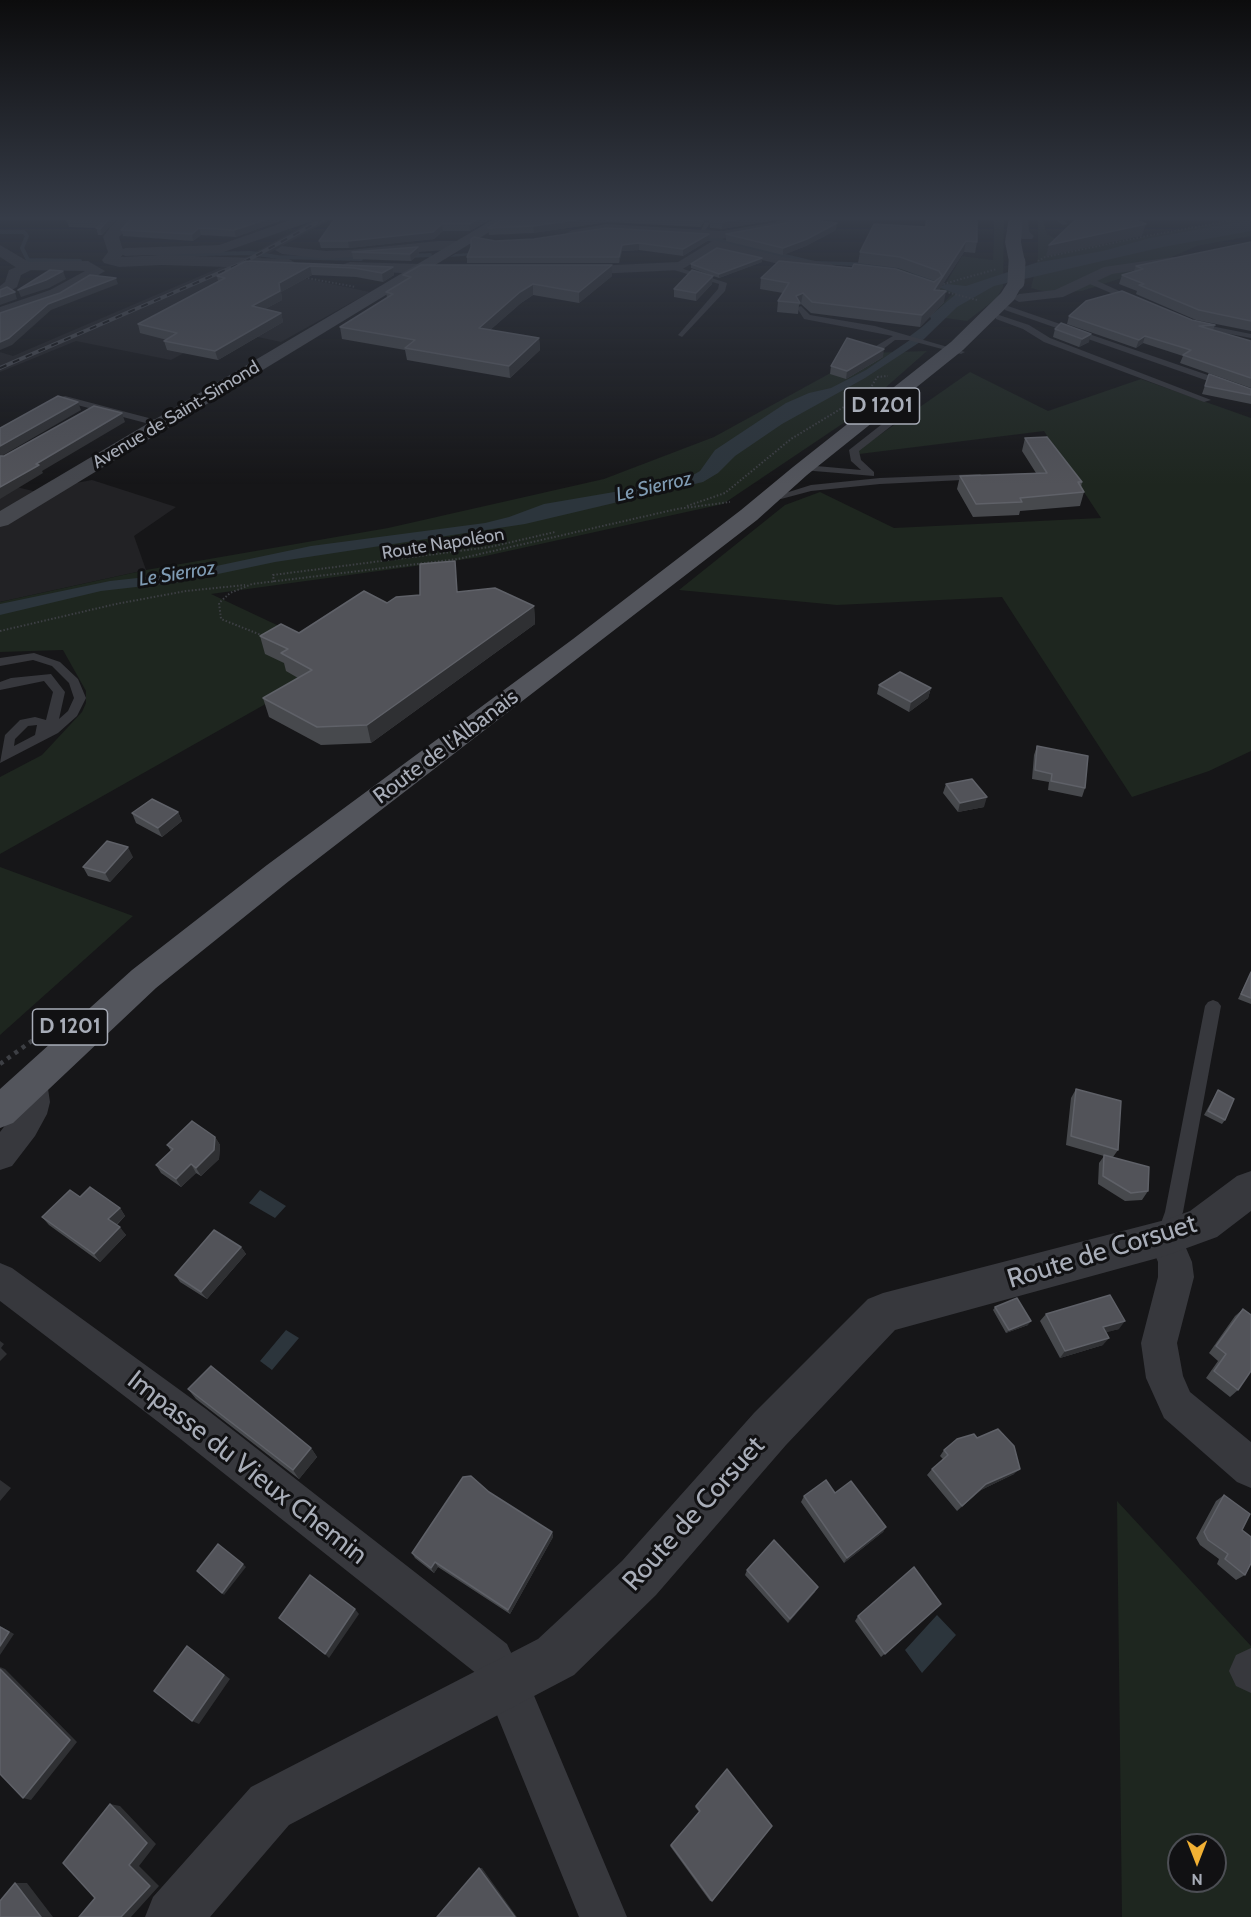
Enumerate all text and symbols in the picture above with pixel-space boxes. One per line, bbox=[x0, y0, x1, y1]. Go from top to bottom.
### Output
street label: Avenue de Saint-Simond bbox=[89, 357, 263, 473]
road number: D 1201 bbox=[844, 388, 920, 424]
water label: Le Sierroz bbox=[614, 467, 694, 507]
street label: Route Napoléon bbox=[380, 524, 506, 564]
water label: Le Sierroz bbox=[137, 556, 217, 592]
street label: Route de l'Albanais bbox=[368, 684, 524, 810]
road number: D 1201 bbox=[32, 1009, 107, 1045]
street label: Route de Corsuet bbox=[1003, 1208, 1201, 1296]
street label: Impasse du Vieux Chemin bbox=[121, 1364, 373, 1572]
street label: Route de Corsuet bbox=[616, 1430, 772, 1598]
north arrow bbox=[1167, 1833, 1227, 1893]
text: N bbox=[1191, 1870, 1203, 1889]

